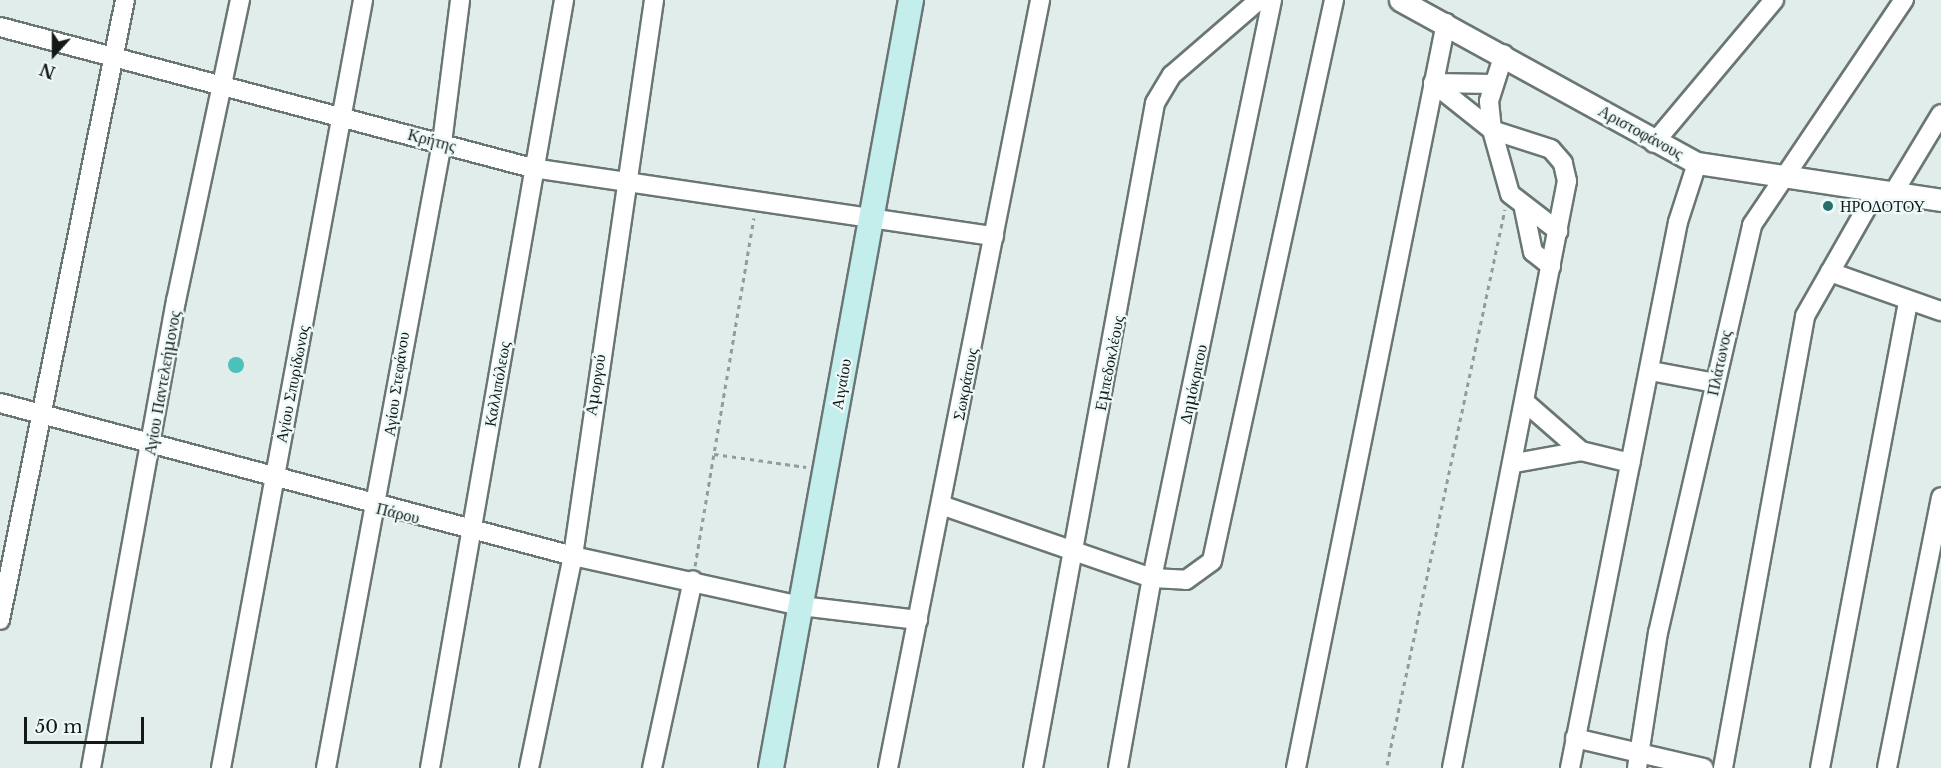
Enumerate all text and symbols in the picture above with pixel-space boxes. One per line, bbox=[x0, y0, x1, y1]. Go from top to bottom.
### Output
north arrow bbox=[24, 24, 84, 84]
text: N bbox=[37, 59, 58, 83]
street label: Αριστοφάνους bbox=[1595, 101, 1687, 163]
street label: Κρήτης bbox=[406, 124, 458, 156]
place label: ΗΡΟΔΟΤΟΥ bbox=[1840, 196, 1925, 216]
marker: ΗΡΟΔΟΤΟΥ bbox=[1821, 199, 1835, 213]
street label: Αγίου Παντελεήμονος bbox=[140, 309, 184, 457]
street label: Εμπεδοκλέους bbox=[1090, 314, 1128, 412]
street label: Αγίου Σπυρίδωνος bbox=[271, 323, 313, 445]
street label: Πλάτωνος bbox=[1703, 329, 1735, 397]
street label: Αγίου Στεφάνου bbox=[379, 331, 413, 437]
street label: Καλλιπόλεως bbox=[480, 340, 514, 428]
street label: Δημόκριτου bbox=[1175, 342, 1211, 426]
street label: Σωκράτους bbox=[949, 346, 981, 422]
street label: Αμοργού bbox=[581, 353, 609, 417]
street label: Αιγαίου bbox=[827, 357, 855, 411]
street label: Πάρου bbox=[374, 498, 422, 528]
scale bar bbox=[27, 705, 147, 743]
text: 50 m bbox=[35, 716, 83, 738]

